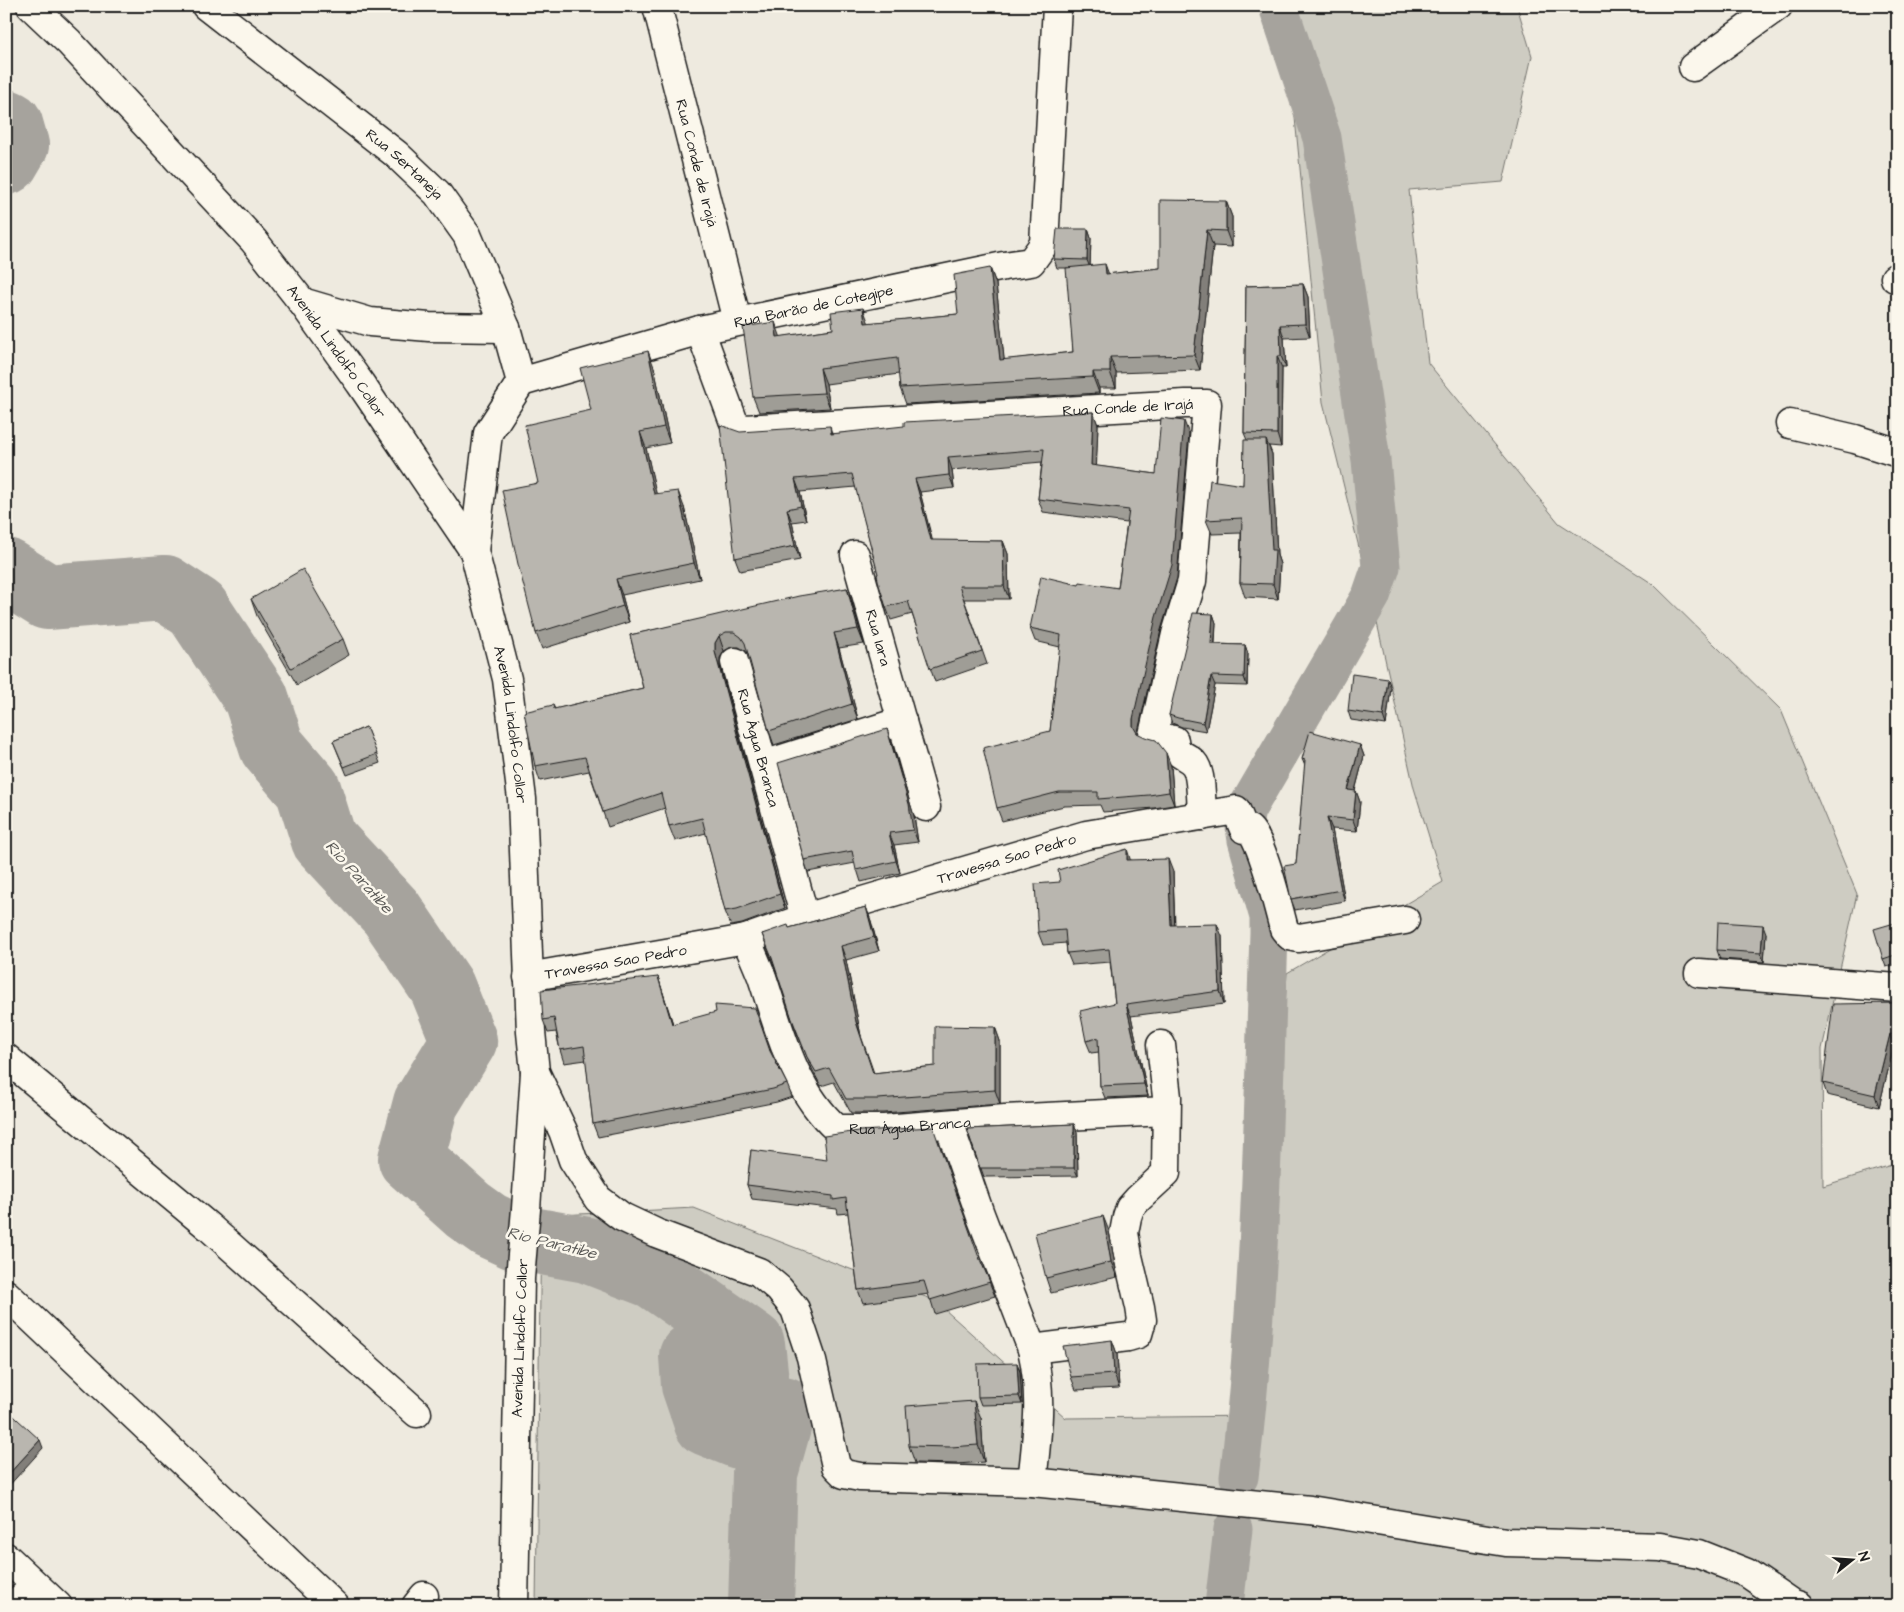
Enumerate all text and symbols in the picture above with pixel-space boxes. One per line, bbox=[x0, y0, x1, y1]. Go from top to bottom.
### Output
street label: Rua Conde de Irajá bbox=[671, 97, 723, 229]
street label: Rua Sertaneja bbox=[361, 124, 449, 204]
street label: Rua Barão de Cotegipe bbox=[732, 279, 895, 333]
street label: Avenida Lindolfo Collor bbox=[282, 280, 391, 422]
street label: Rua Conde de Irajá bbox=[1062, 393, 1193, 421]
street label: Rua Iara bbox=[860, 607, 896, 669]
street label: Avenida Lindolfo Collor bbox=[488, 643, 533, 804]
street label: Rua Água Branca bbox=[732, 686, 785, 810]
street label: Travessa Sao Pedro bbox=[935, 828, 1079, 889]
water label: Rio Paratibe bbox=[320, 836, 399, 919]
street label: Travessa Sao Pedro bbox=[543, 939, 689, 984]
street label: Rua Água Branca bbox=[849, 1111, 972, 1140]
water label: Rio Paratibe bbox=[505, 1221, 600, 1265]
street label: Avenida Lindolfo Collor bbox=[507, 1258, 533, 1418]
north arrow bbox=[1826, 1534, 1876, 1584]
text: N bbox=[1853, 1549, 1874, 1564]

